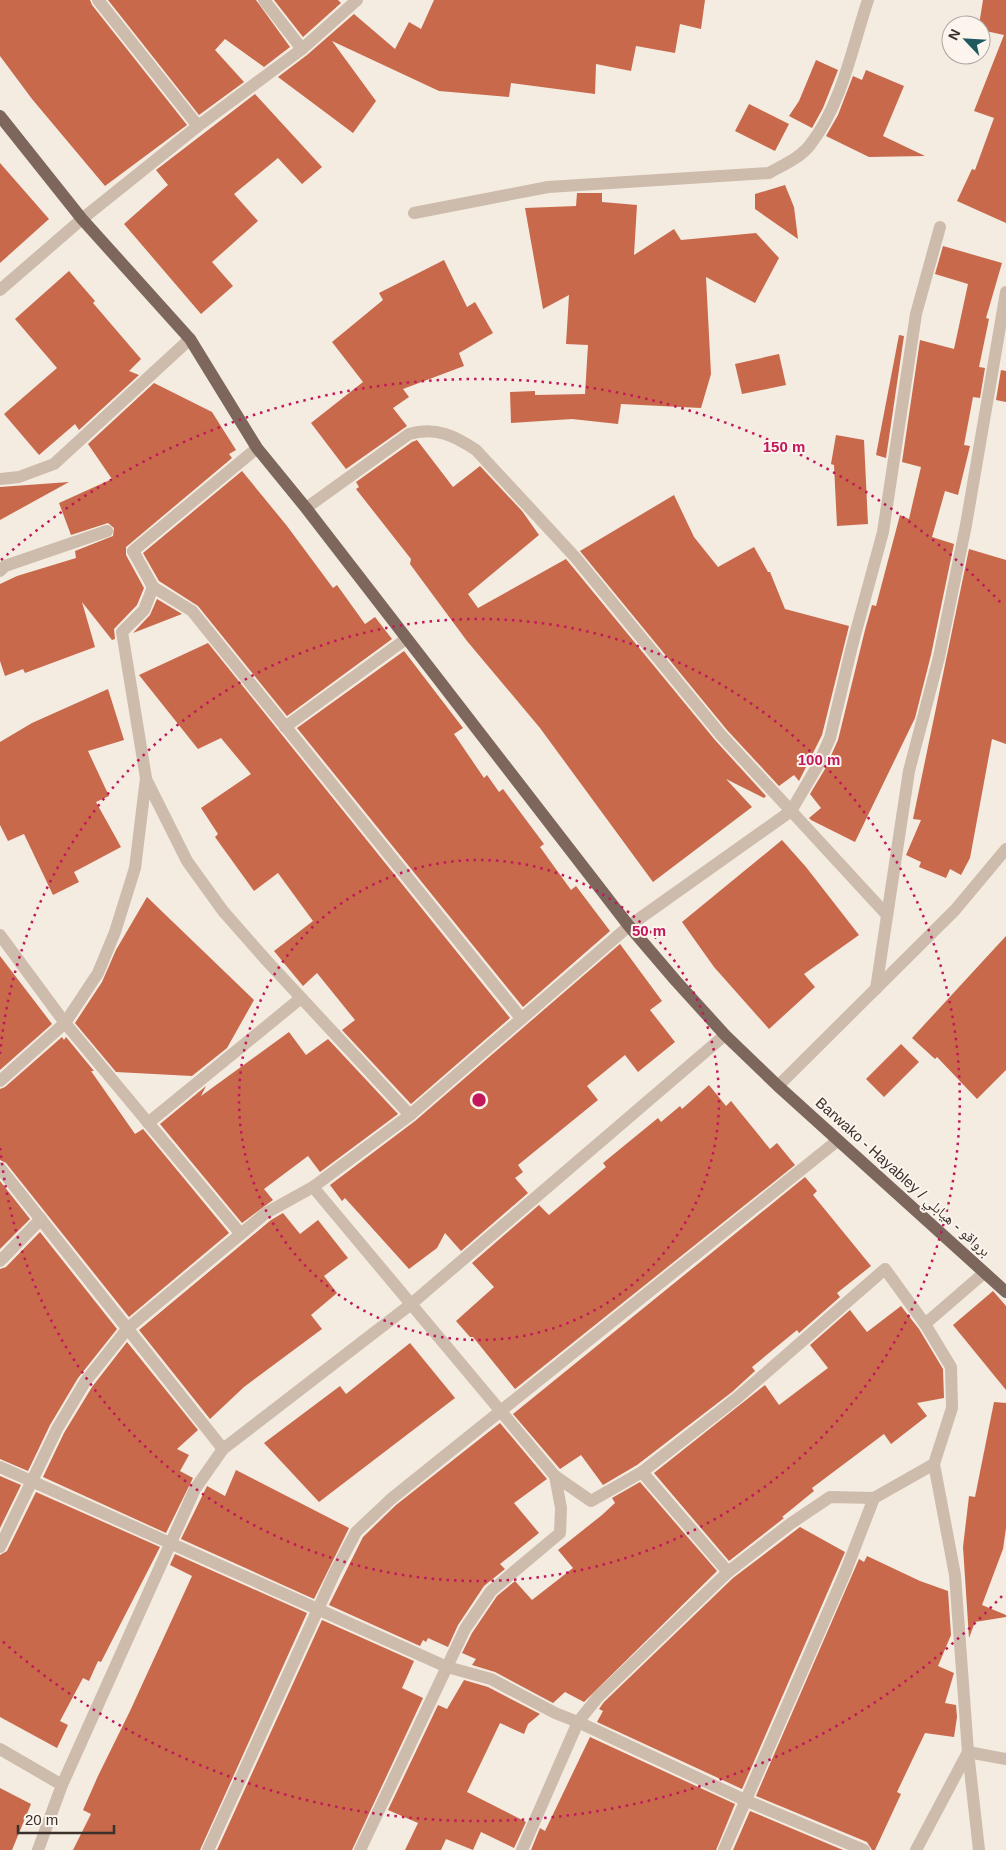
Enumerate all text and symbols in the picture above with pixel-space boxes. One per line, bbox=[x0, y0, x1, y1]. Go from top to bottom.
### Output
north arrow bbox=[941, 15, 991, 65]
text: N bbox=[945, 27, 964, 42]
text: 150 m bbox=[763, 438, 805, 455]
text: 100 m bbox=[798, 751, 840, 768]
text: 50 m bbox=[632, 922, 666, 939]
centre of rings bbox=[470, 1091, 488, 1109]
street label: Barwako - Hayabley / برواقو - هيابلي bbox=[810, 1094, 994, 1262]
scale bar bbox=[18, 1802, 114, 1834]
text: 20 m bbox=[25, 1811, 58, 1828]

